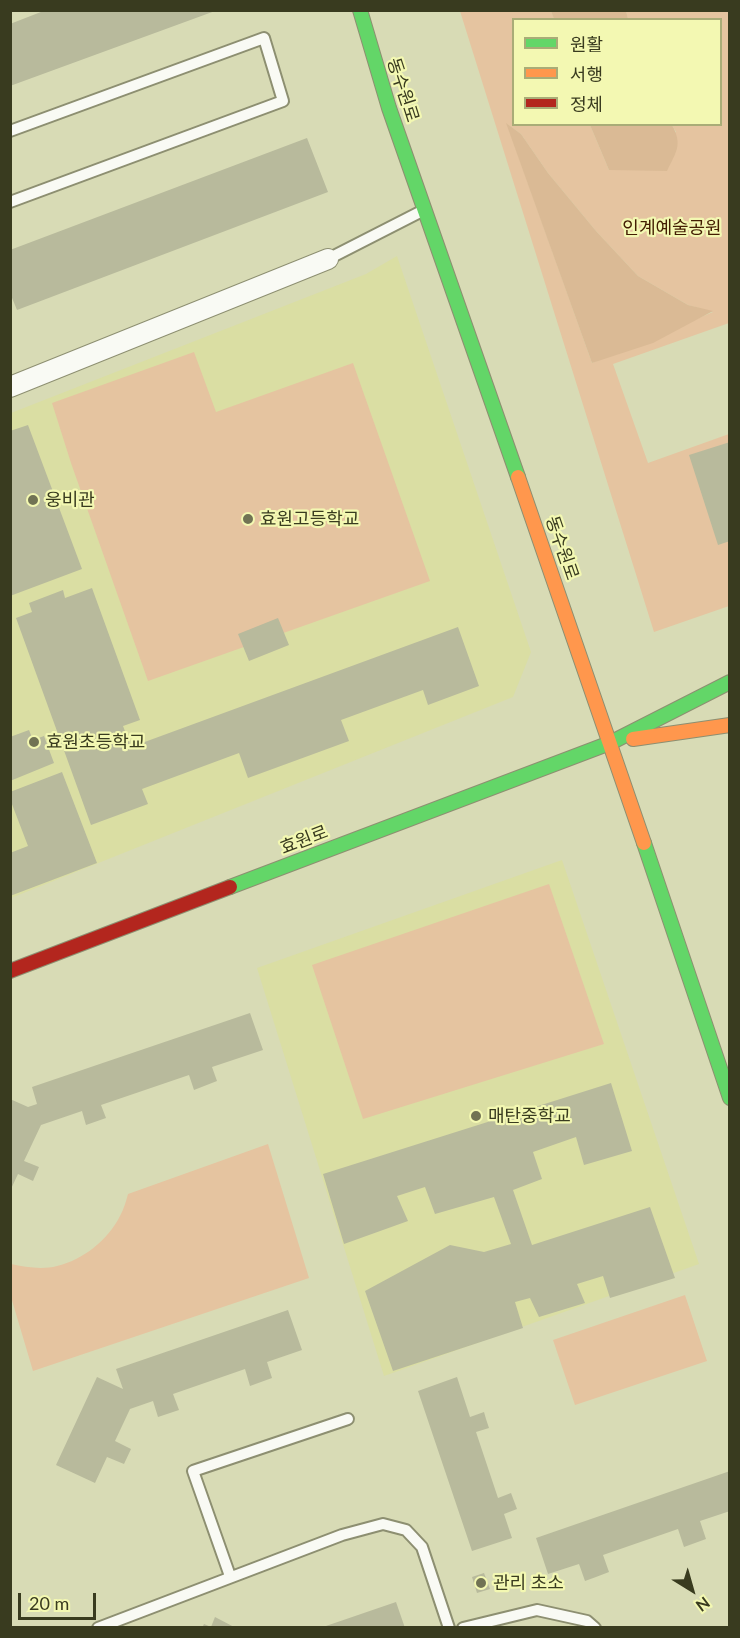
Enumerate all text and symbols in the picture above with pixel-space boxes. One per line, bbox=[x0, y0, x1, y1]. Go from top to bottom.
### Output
legend bbox=[512, 18, 722, 126]
text: 원활 bbox=[570, 33, 603, 55]
street label: 동수원로 bbox=[382, 55, 424, 125]
text: 서행 bbox=[570, 63, 603, 85]
text: 정체 bbox=[570, 93, 603, 115]
park label: 인계예술공원 bbox=[622, 217, 722, 239]
place label: 웅비관 bbox=[45, 489, 95, 511]
marker: 웅비관 bbox=[26, 493, 40, 507]
place label: 효원고등학교 bbox=[260, 508, 359, 530]
marker: 효원고등학교 bbox=[241, 512, 255, 526]
street label: 동수원로 bbox=[541, 513, 583, 583]
place label: 효원초등학교 bbox=[46, 731, 145, 753]
marker: 효원초등학교 bbox=[27, 735, 41, 749]
street label: 효원로 bbox=[277, 821, 331, 859]
place label: 매탄중학교 bbox=[488, 1105, 571, 1127]
marker: 매탄중학교 bbox=[469, 1109, 483, 1123]
north arrow bbox=[662, 1560, 722, 1620]
place label: 관리 초소 bbox=[493, 1572, 564, 1594]
marker: 관리 초소 bbox=[474, 1576, 488, 1590]
scale bar bbox=[21, 1581, 99, 1619]
text: 20 m bbox=[29, 1592, 69, 1614]
text: N bbox=[692, 1593, 714, 1616]

